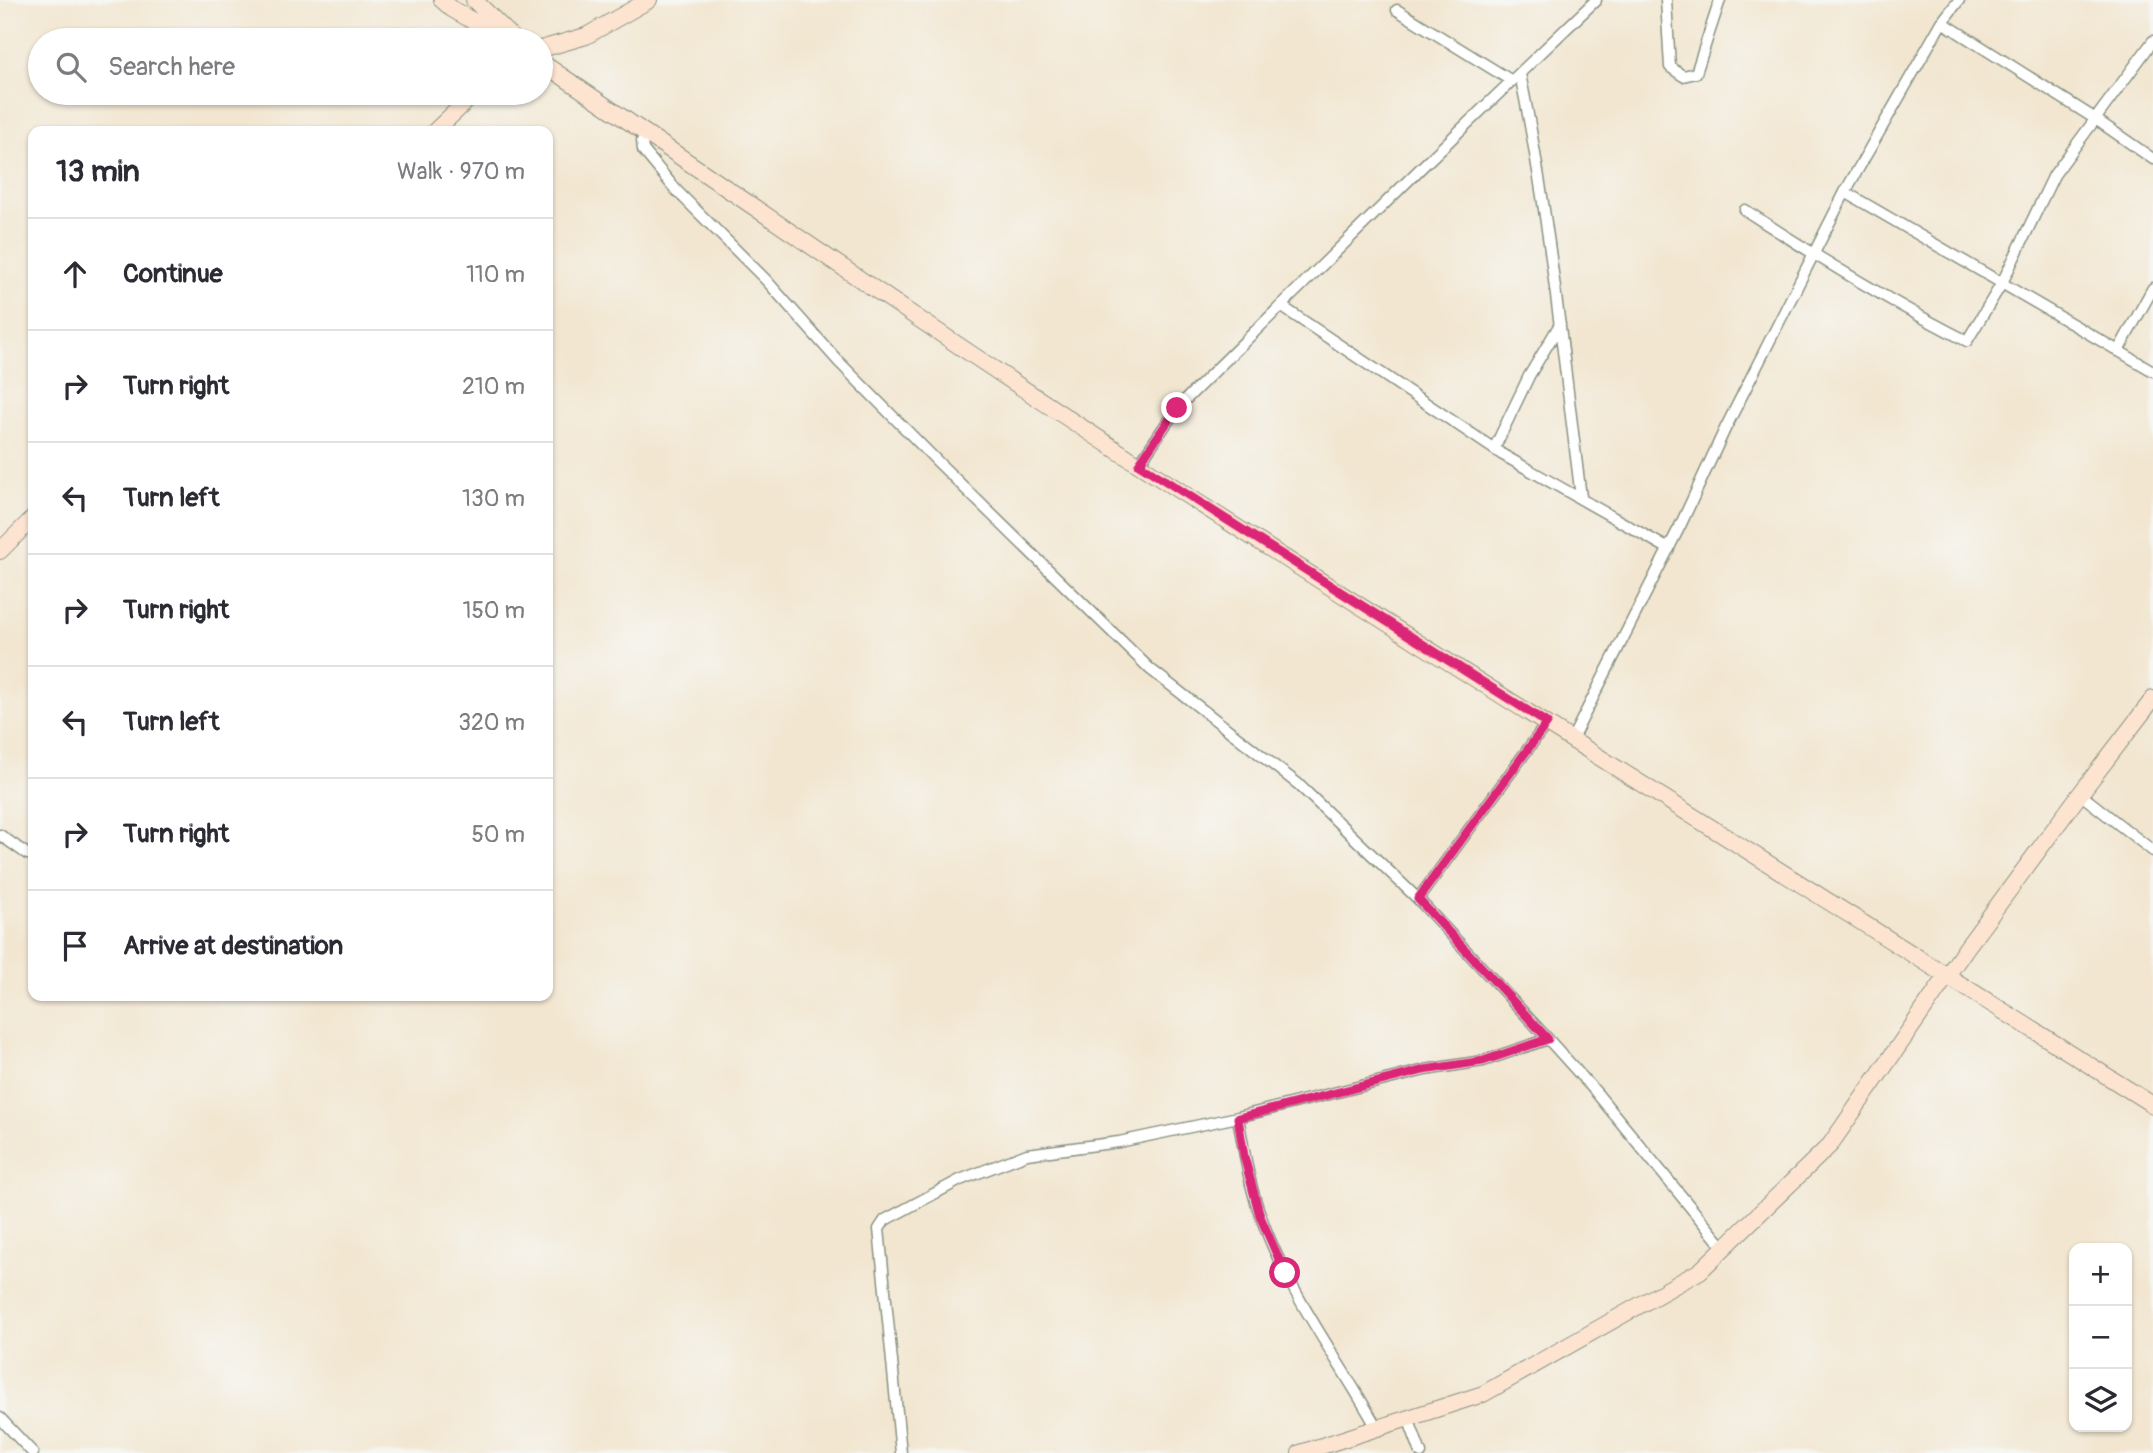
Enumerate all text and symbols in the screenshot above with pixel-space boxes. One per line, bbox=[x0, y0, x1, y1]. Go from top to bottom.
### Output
search box bbox=[28, 28, 553, 105]
icon: search bbox=[52, 48, 90, 86]
text: Search here bbox=[108, 51, 235, 83]
text: 13 min bbox=[56, 153, 140, 190]
text: Walk · 970 m bbox=[397, 157, 525, 186]
icon: ahead bbox=[56, 255, 94, 293]
text: Continue bbox=[123, 258, 223, 290]
text: 110 m bbox=[466, 260, 525, 289]
icon: right bbox=[56, 367, 94, 405]
text: Turn right bbox=[123, 370, 229, 402]
text: 210 m bbox=[462, 372, 525, 401]
route end bbox=[1161, 392, 1192, 423]
icon: left bbox=[56, 479, 94, 517]
text: Turn left bbox=[123, 482, 219, 514]
text: 130 m bbox=[462, 484, 525, 513]
icon: right bbox=[56, 591, 94, 629]
text: Turn right bbox=[123, 594, 229, 626]
text: 150 m bbox=[462, 596, 525, 625]
icon: left bbox=[56, 703, 94, 741]
text: Turn left bbox=[123, 706, 219, 738]
text: 320 m bbox=[458, 708, 525, 737]
icon: right bbox=[56, 815, 94, 853]
text: Turn right bbox=[123, 818, 229, 850]
text: 50 m bbox=[471, 820, 525, 849]
icon: arrive bbox=[56, 927, 94, 965]
text: Arrive at destination bbox=[123, 930, 343, 962]
map controls bbox=[2069, 1243, 2132, 1432]
button: + bbox=[2069, 1243, 2132, 1306]
route start bbox=[1269, 1257, 1300, 1288]
button: − bbox=[2069, 1306, 2132, 1369]
button: layers bbox=[2069, 1369, 2132, 1432]

